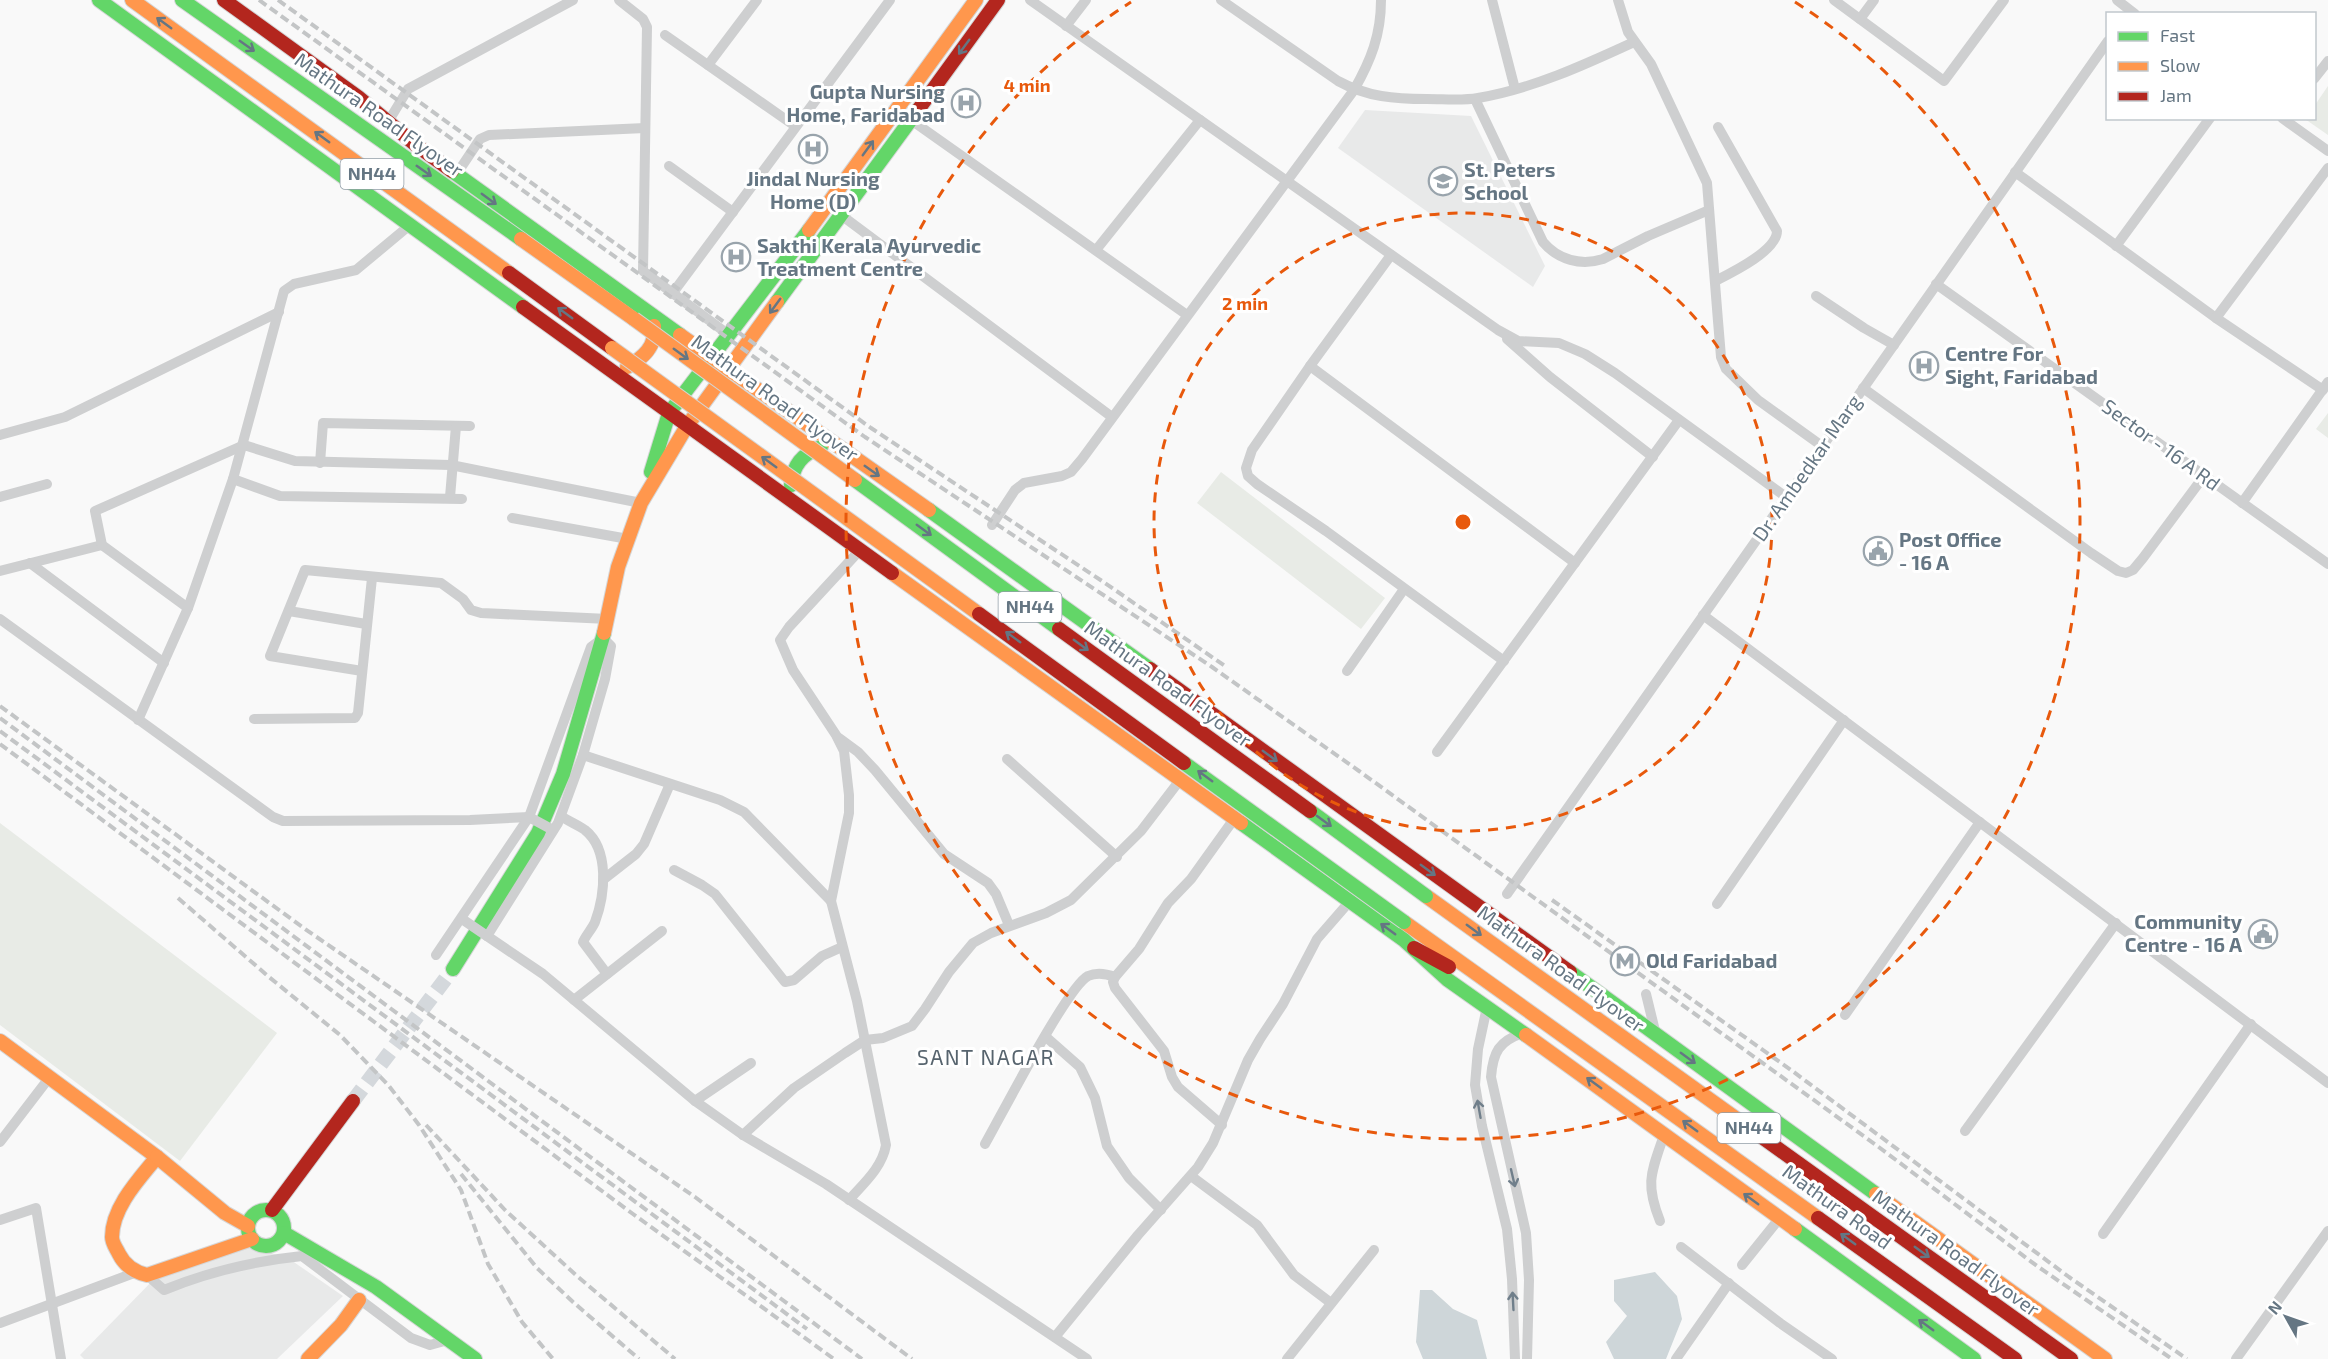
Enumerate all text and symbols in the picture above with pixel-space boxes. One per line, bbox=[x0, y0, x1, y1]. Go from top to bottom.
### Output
legend bbox=[2106, 12, 2316, 120]
one-way arrow bbox=[156, 17, 172, 29]
text: Fast bbox=[2160, 24, 2195, 46]
one-way arrow bbox=[958, 39, 970, 55]
one-way arrow bbox=[239, 40, 255, 52]
street label: Mathura Road Flyover bbox=[291, 47, 469, 181]
text: Slow bbox=[2160, 54, 2201, 76]
text: 4 min bbox=[1004, 74, 1051, 96]
place label: Gupta Nursing Home, Faridabad bbox=[787, 79, 945, 126]
text: Jam bbox=[2160, 84, 2192, 106]
hospital icon: Gupta Nursing Home, Faridabad bbox=[950, 87, 982, 119]
one-way arrow bbox=[314, 131, 330, 144]
hospital icon: Jindal Nursing Home (D) bbox=[797, 133, 829, 165]
one-way arrow bbox=[862, 141, 874, 157]
place label: St. Peters School bbox=[1464, 157, 1555, 204]
road number: NH44 bbox=[340, 159, 404, 189]
one-way arrow bbox=[415, 165, 431, 177]
school or university icon: St. Peters School bbox=[1427, 165, 1459, 197]
place label: Jindal Nursing Home (D) bbox=[746, 166, 880, 213]
one-way arrow bbox=[481, 193, 497, 205]
place label: Sakthi Kerala Ayurvedic Treatment Centre bbox=[757, 233, 981, 280]
hospital icon: Sakthi Kerala Ayurvedic Treatment Centre bbox=[720, 241, 752, 273]
text: 2 min bbox=[1222, 292, 1268, 314]
one-way arrow bbox=[768, 298, 781, 314]
one-way arrow bbox=[557, 307, 573, 319]
street label: Mathura Road Flyover bbox=[687, 329, 864, 466]
place label: Centre For Sight, Faridabad bbox=[1945, 341, 2098, 388]
one-way arrow bbox=[672, 348, 688, 360]
hospital icon: Centre For Sight, Faridabad bbox=[1908, 350, 1940, 382]
street label: Dr. Ambedkar Marg bbox=[1747, 390, 1866, 545]
street label: Sector - 16 A Rd bbox=[2098, 393, 2225, 495]
one-way arrow bbox=[761, 456, 777, 468]
one-way arrow bbox=[864, 465, 880, 477]
centre of rings bbox=[1453, 512, 1473, 532]
one-way arrow bbox=[915, 524, 931, 536]
place label: Post Office - 16 A bbox=[1899, 527, 2002, 574]
public building icon: Post Office - 16 A bbox=[1862, 535, 1894, 567]
road number: NH44 bbox=[998, 592, 1062, 622]
street label: Mathura Road Flyover bbox=[1080, 615, 1257, 752]
one-way arrow bbox=[1005, 631, 1021, 643]
one-way arrow bbox=[1073, 638, 1089, 651]
one-way arrow bbox=[1261, 750, 1277, 762]
one-way arrow bbox=[1197, 770, 1213, 782]
one-way arrow bbox=[1316, 814, 1332, 827]
one-way arrow bbox=[1419, 864, 1435, 876]
street label: Mathura Road Flyover bbox=[1473, 900, 1650, 1037]
place label: Community Centre - 16 A bbox=[2125, 909, 2243, 956]
public building icon: Community Centre - 16 A bbox=[2247, 918, 2279, 950]
one-way arrow bbox=[1380, 922, 1396, 935]
one-way arrow bbox=[1465, 924, 1481, 936]
metro station icon: Old Faridabad bbox=[1609, 945, 1641, 977]
place label: Old Faridabad bbox=[1646, 948, 1777, 972]
district label: SANT NAGAR bbox=[917, 1044, 1055, 1069]
one-way arrow bbox=[1680, 1052, 1696, 1064]
one-way arrow bbox=[1586, 1077, 1602, 1089]
one-way arrow bbox=[1474, 1100, 1485, 1119]
road number: NH44 bbox=[1718, 1113, 1780, 1143]
one-way arrow bbox=[1682, 1120, 1698, 1132]
street label: Mathura Road bbox=[1778, 1159, 1897, 1254]
one-way arrow bbox=[1508, 1168, 1520, 1187]
street label: Mathura Road Flyover bbox=[1868, 1184, 2045, 1321]
one-way arrow bbox=[1744, 1192, 1760, 1205]
one-way arrow bbox=[1841, 1233, 1857, 1245]
one-way arrow bbox=[1914, 1246, 1930, 1258]
north arrow bbox=[2256, 1287, 2316, 1347]
one-way arrow bbox=[1508, 1291, 1519, 1311]
text: N bbox=[2263, 1297, 2285, 1318]
one-way arrow bbox=[1919, 1319, 1935, 1331]

